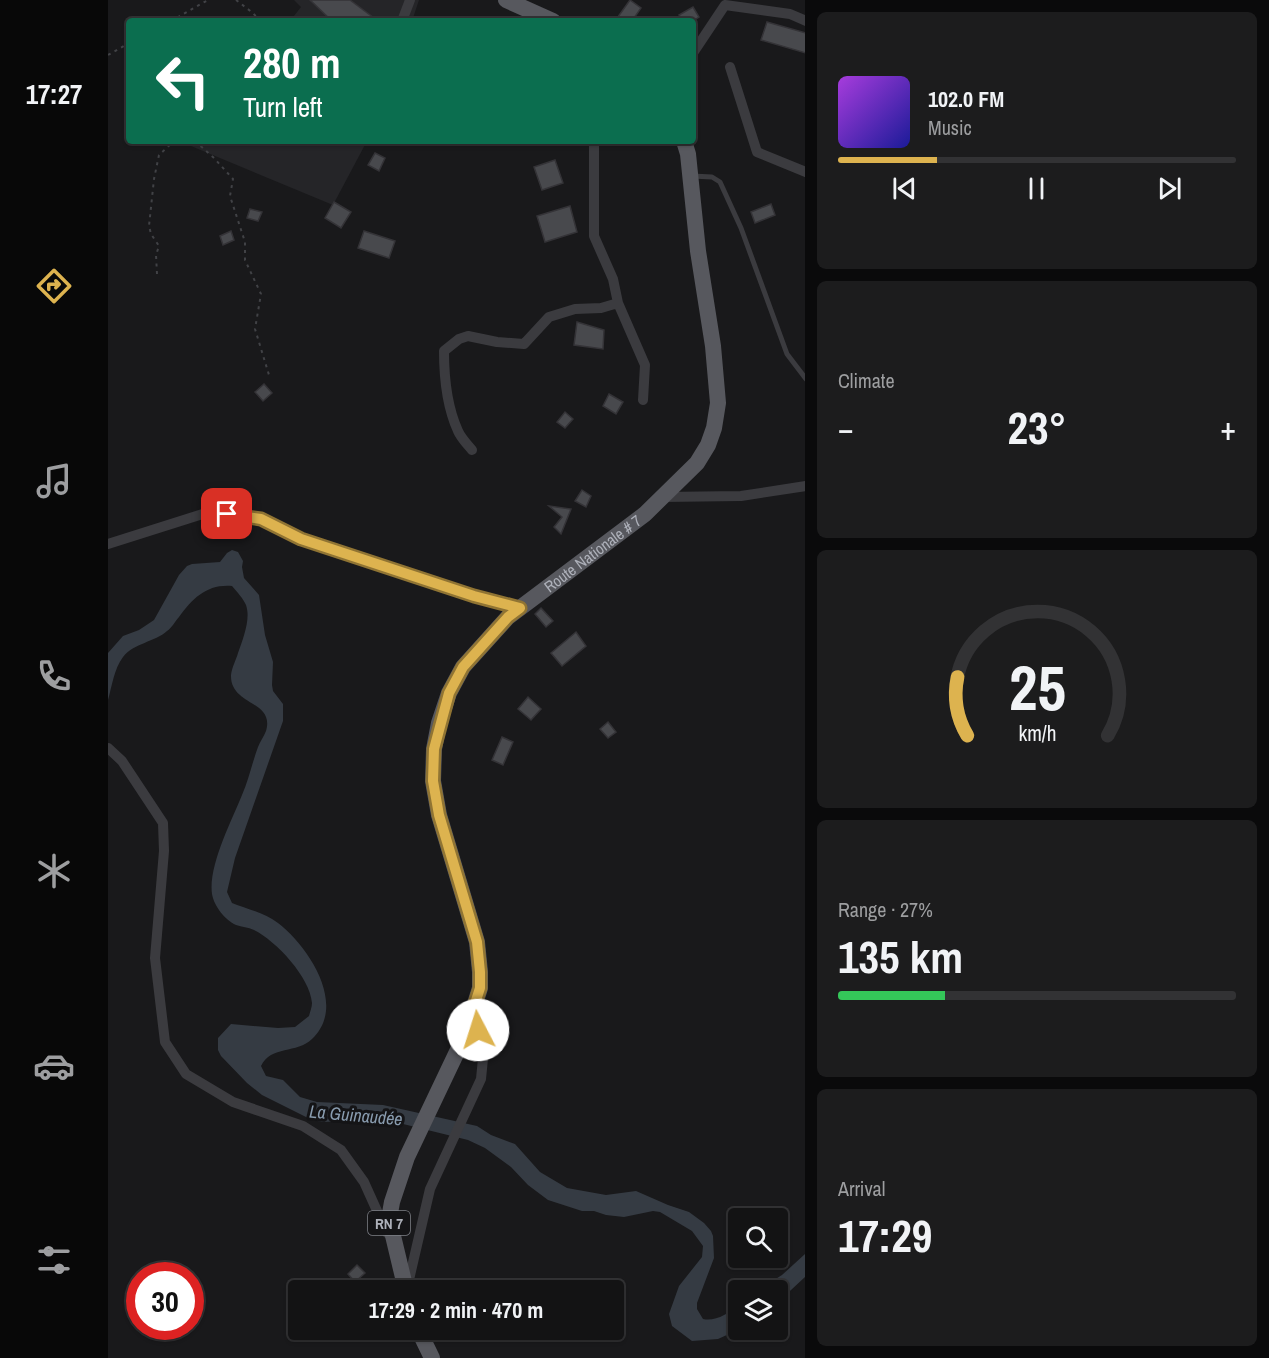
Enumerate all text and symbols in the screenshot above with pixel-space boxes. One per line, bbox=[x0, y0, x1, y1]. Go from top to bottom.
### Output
text: 280 m bbox=[243, 35, 341, 91]
icon: left bbox=[144, 42, 222, 120]
text: 17:27 bbox=[26, 76, 82, 112]
text: 102.0 FM bbox=[928, 84, 1004, 114]
text: Turn left bbox=[243, 89, 322, 125]
text: Music bbox=[928, 114, 972, 141]
icon: previous bbox=[888, 172, 921, 205]
icon: pause bbox=[1020, 172, 1053, 205]
icon: next bbox=[1153, 172, 1186, 205]
icon: directions bbox=[33, 265, 75, 307]
text: Climate bbox=[838, 367, 895, 394]
text: 23° bbox=[1007, 397, 1067, 458]
text: − bbox=[838, 406, 854, 450]
text: + bbox=[1220, 406, 1236, 450]
icon: music bbox=[33, 460, 75, 502]
pin bbox=[201, 488, 252, 539]
icon: arrive bbox=[210, 497, 243, 530]
street label: Route Nationale # 7 bbox=[539, 510, 646, 597]
text: 25 bbox=[1009, 645, 1065, 729]
icon: phone bbox=[33, 655, 75, 697]
text: km/h bbox=[1018, 719, 1056, 748]
icon: climate bbox=[33, 850, 75, 892]
text: Range · 27% bbox=[838, 896, 933, 923]
text: 135 km bbox=[838, 926, 963, 987]
position arrow bbox=[446, 998, 510, 1062]
icon: car bbox=[33, 1045, 75, 1087]
water label: La Guinaudée bbox=[308, 1098, 404, 1132]
text: Arrival bbox=[838, 1175, 885, 1202]
text: 17:29 bbox=[838, 1205, 932, 1266]
map controls bbox=[728, 1208, 788, 1340]
button: search bbox=[728, 1208, 788, 1268]
road number: RN 7 bbox=[368, 1211, 410, 1235]
icon: filters bbox=[33, 1239, 75, 1281]
speed limit sign: 30 bbox=[126, 1262, 204, 1340]
button: layers bbox=[728, 1280, 788, 1340]
text: 17:29 · 2 min · 470 m bbox=[369, 1295, 543, 1325]

